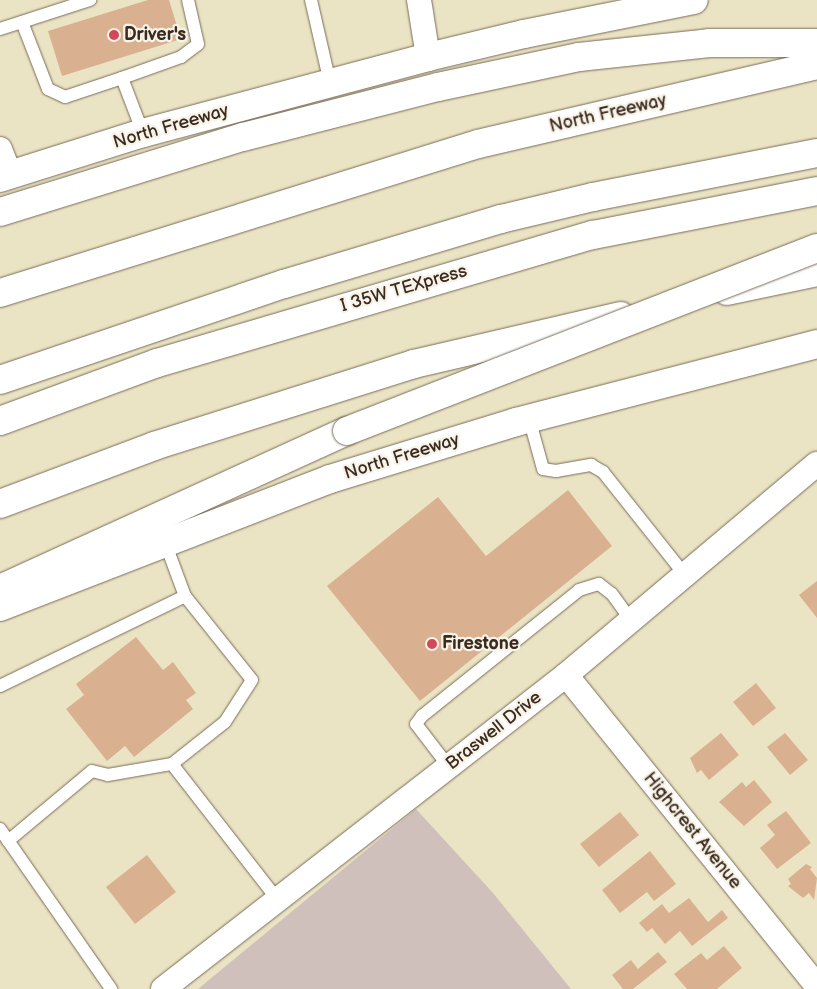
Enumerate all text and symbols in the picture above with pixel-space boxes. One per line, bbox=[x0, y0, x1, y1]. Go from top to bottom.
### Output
place label: Driver's bbox=[124, 24, 186, 46]
marker: Driver's bbox=[108, 29, 120, 41]
street label: North Freeway bbox=[547, 90, 669, 138]
street label: North Freeway bbox=[111, 100, 231, 154]
street label: I 35W TEXpress bbox=[338, 261, 470, 317]
street label: North Freeway bbox=[342, 429, 462, 485]
place label: Firestone bbox=[442, 633, 519, 655]
marker: Firestone bbox=[426, 638, 438, 650]
street label: Braswell Drive bbox=[442, 687, 546, 775]
street label: Highcrest Avenue bbox=[638, 768, 746, 894]

